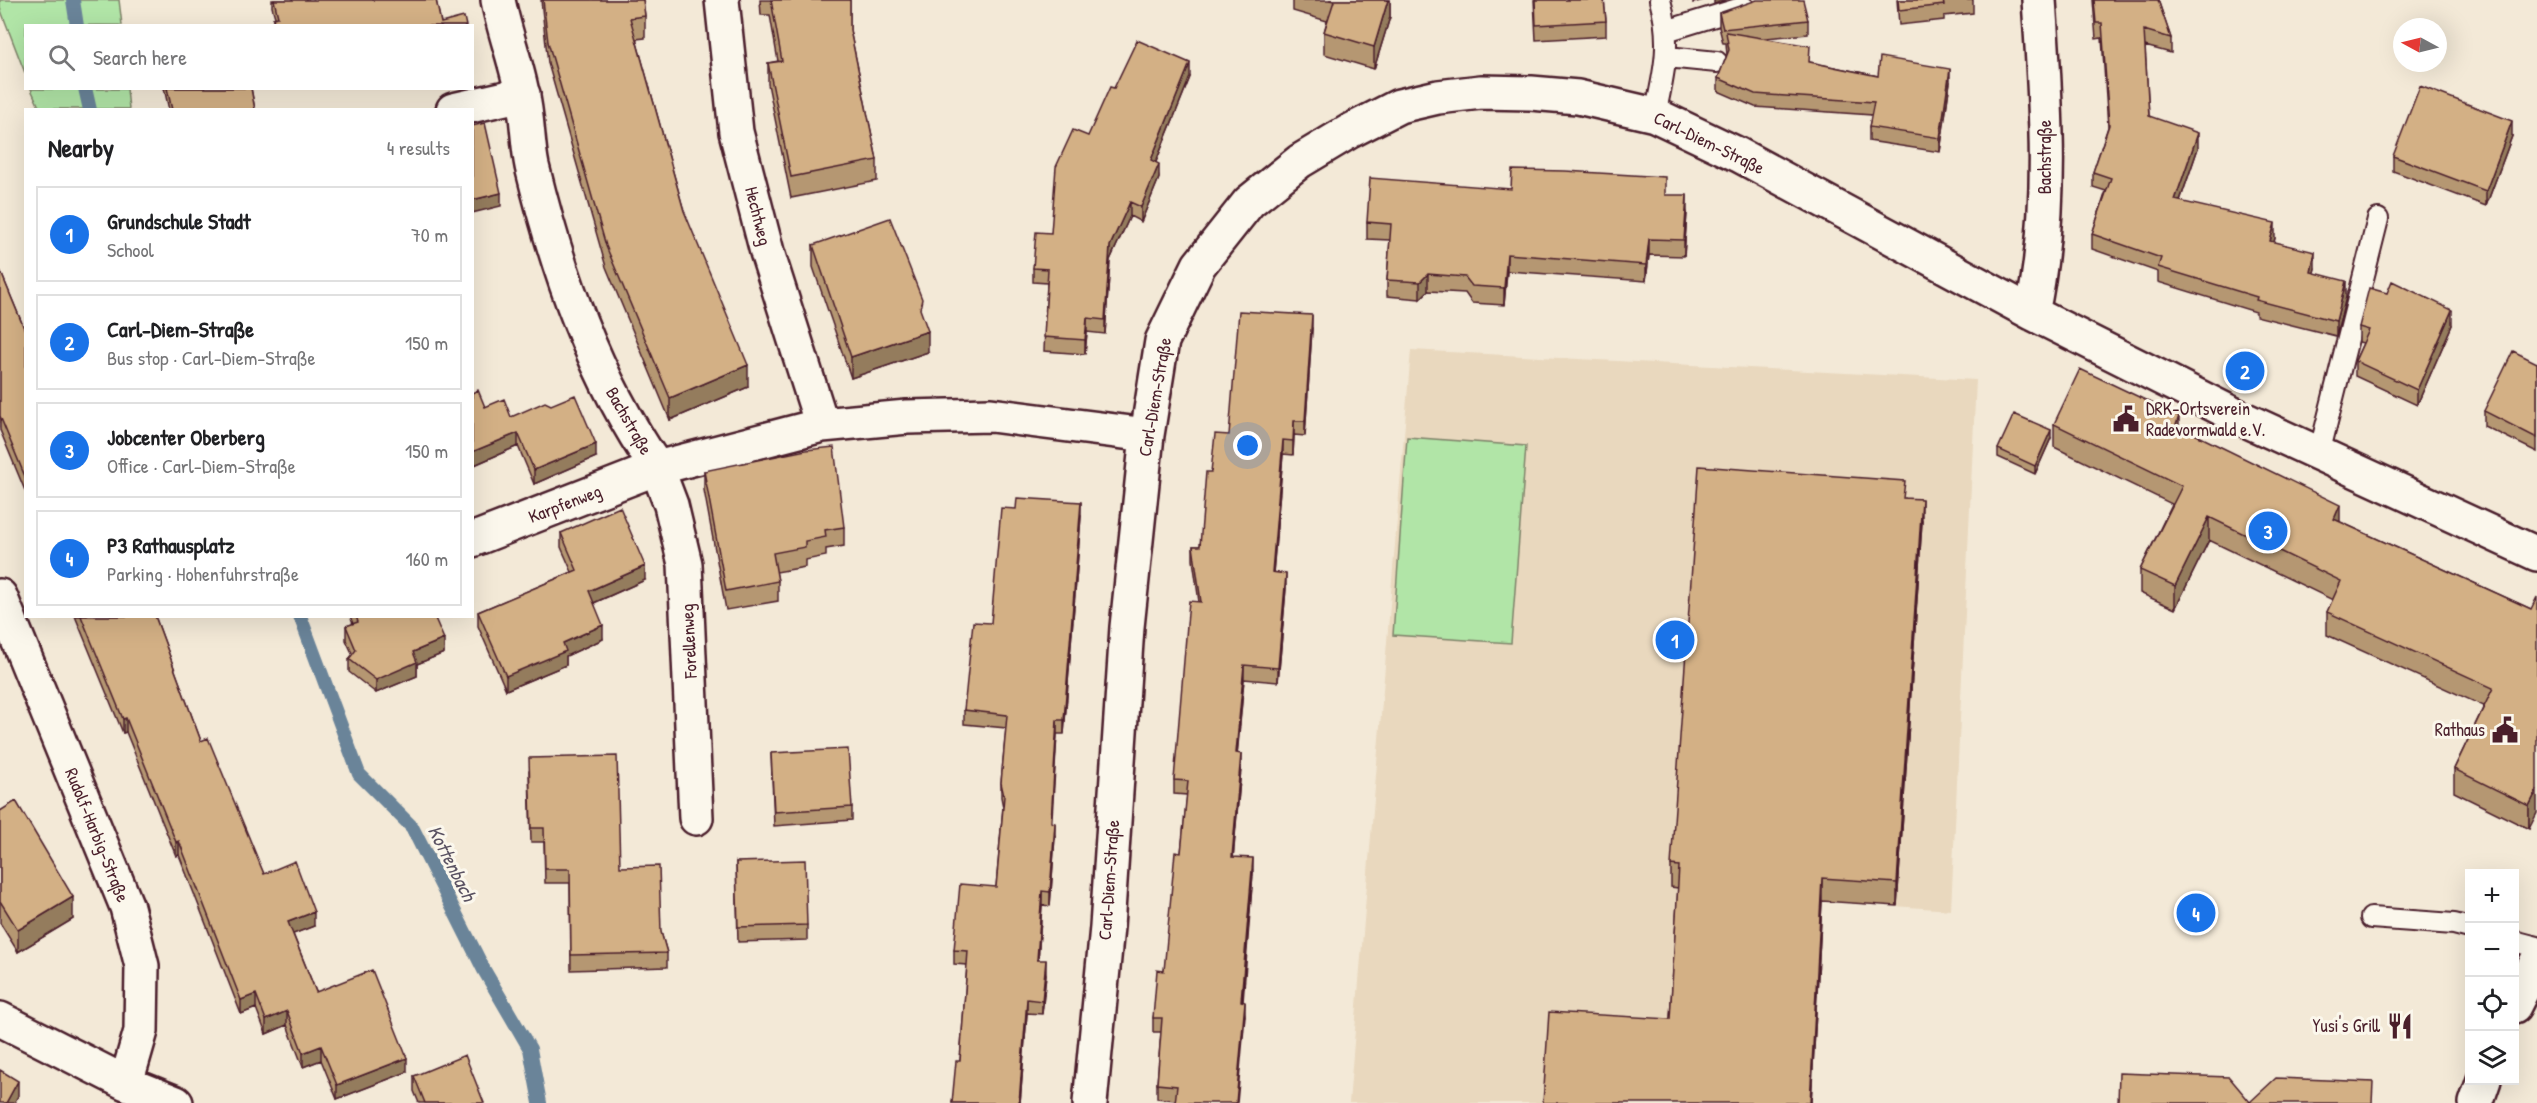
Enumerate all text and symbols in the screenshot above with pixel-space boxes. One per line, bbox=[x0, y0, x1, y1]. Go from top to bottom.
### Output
north arrow bbox=[2393, 18, 2447, 72]
search box bbox=[24, 24, 474, 90]
icon: search bbox=[45, 41, 78, 74]
text: Search here bbox=[93, 42, 187, 72]
street label: Carl-Diem-Straße bbox=[1650, 105, 1769, 180]
street label: Bachstraße bbox=[2032, 120, 2057, 194]
text: Nearby bbox=[48, 130, 114, 165]
text: 4 results bbox=[387, 134, 450, 161]
street label: Hechtweg bbox=[739, 184, 778, 248]
text: Grundschule Stadt bbox=[107, 206, 251, 236]
text: 1 bbox=[66, 221, 73, 248]
text: 70 m bbox=[411, 221, 448, 248]
text: School bbox=[107, 236, 154, 263]
text: Carl-Diem-Straße bbox=[107, 314, 254, 344]
text: 2 bbox=[65, 329, 74, 356]
text: 150 m bbox=[405, 329, 448, 356]
street label: Carl-Diem-Straße bbox=[1132, 336, 1177, 458]
text: Bus stop · Carl-Diem-Straße bbox=[107, 344, 316, 371]
pin: 2 bbox=[2226, 348, 2264, 394]
street label: Bachstraße bbox=[600, 382, 659, 459]
place label: DRK-Ortsverein Radevormwald e.V. bbox=[2146, 396, 2265, 442]
public building icon: DRK-Ortsverein Radevormwald e.V. bbox=[2111, 404, 2141, 434]
text: Jobcenter Oberberg bbox=[107, 422, 265, 452]
your location bbox=[1233, 431, 1262, 460]
text: 3 bbox=[65, 437, 74, 464]
text: 150 m bbox=[405, 437, 448, 464]
text: Office · Carl-Diem-Straße bbox=[107, 452, 296, 479]
street label: Karpfenweg bbox=[525, 478, 605, 529]
pin: 3 bbox=[2248, 508, 2288, 554]
text: P3 Rathausplatz bbox=[107, 530, 235, 560]
text: 4 bbox=[66, 545, 73, 572]
text: 160 m bbox=[406, 545, 448, 572]
text: Parking · Hohenfuhrstraße bbox=[107, 560, 299, 587]
street label: Forellenweg bbox=[674, 603, 703, 680]
pin: 1 bbox=[1656, 618, 1694, 662]
public building icon: Rathaus bbox=[2490, 715, 2520, 745]
place label: Rathaus bbox=[2435, 717, 2485, 742]
street label: Rudolf-Harbig-Straße bbox=[59, 764, 136, 906]
street label: Carl-Diem-Straße bbox=[1092, 819, 1125, 941]
water label: Kottenbach bbox=[422, 820, 484, 907]
map controls bbox=[2465, 869, 2519, 1085]
button: + bbox=[2465, 869, 2519, 923]
pin: 4 bbox=[2176, 890, 2216, 936]
button: − bbox=[2465, 923, 2519, 977]
button: locate bbox=[2465, 977, 2519, 1031]
restaurant icon: Yusi's Grill bbox=[2385, 1011, 2415, 1041]
place label: Yusi's Grill bbox=[2313, 1013, 2380, 1038]
button: layers bbox=[2465, 1031, 2519, 1085]

